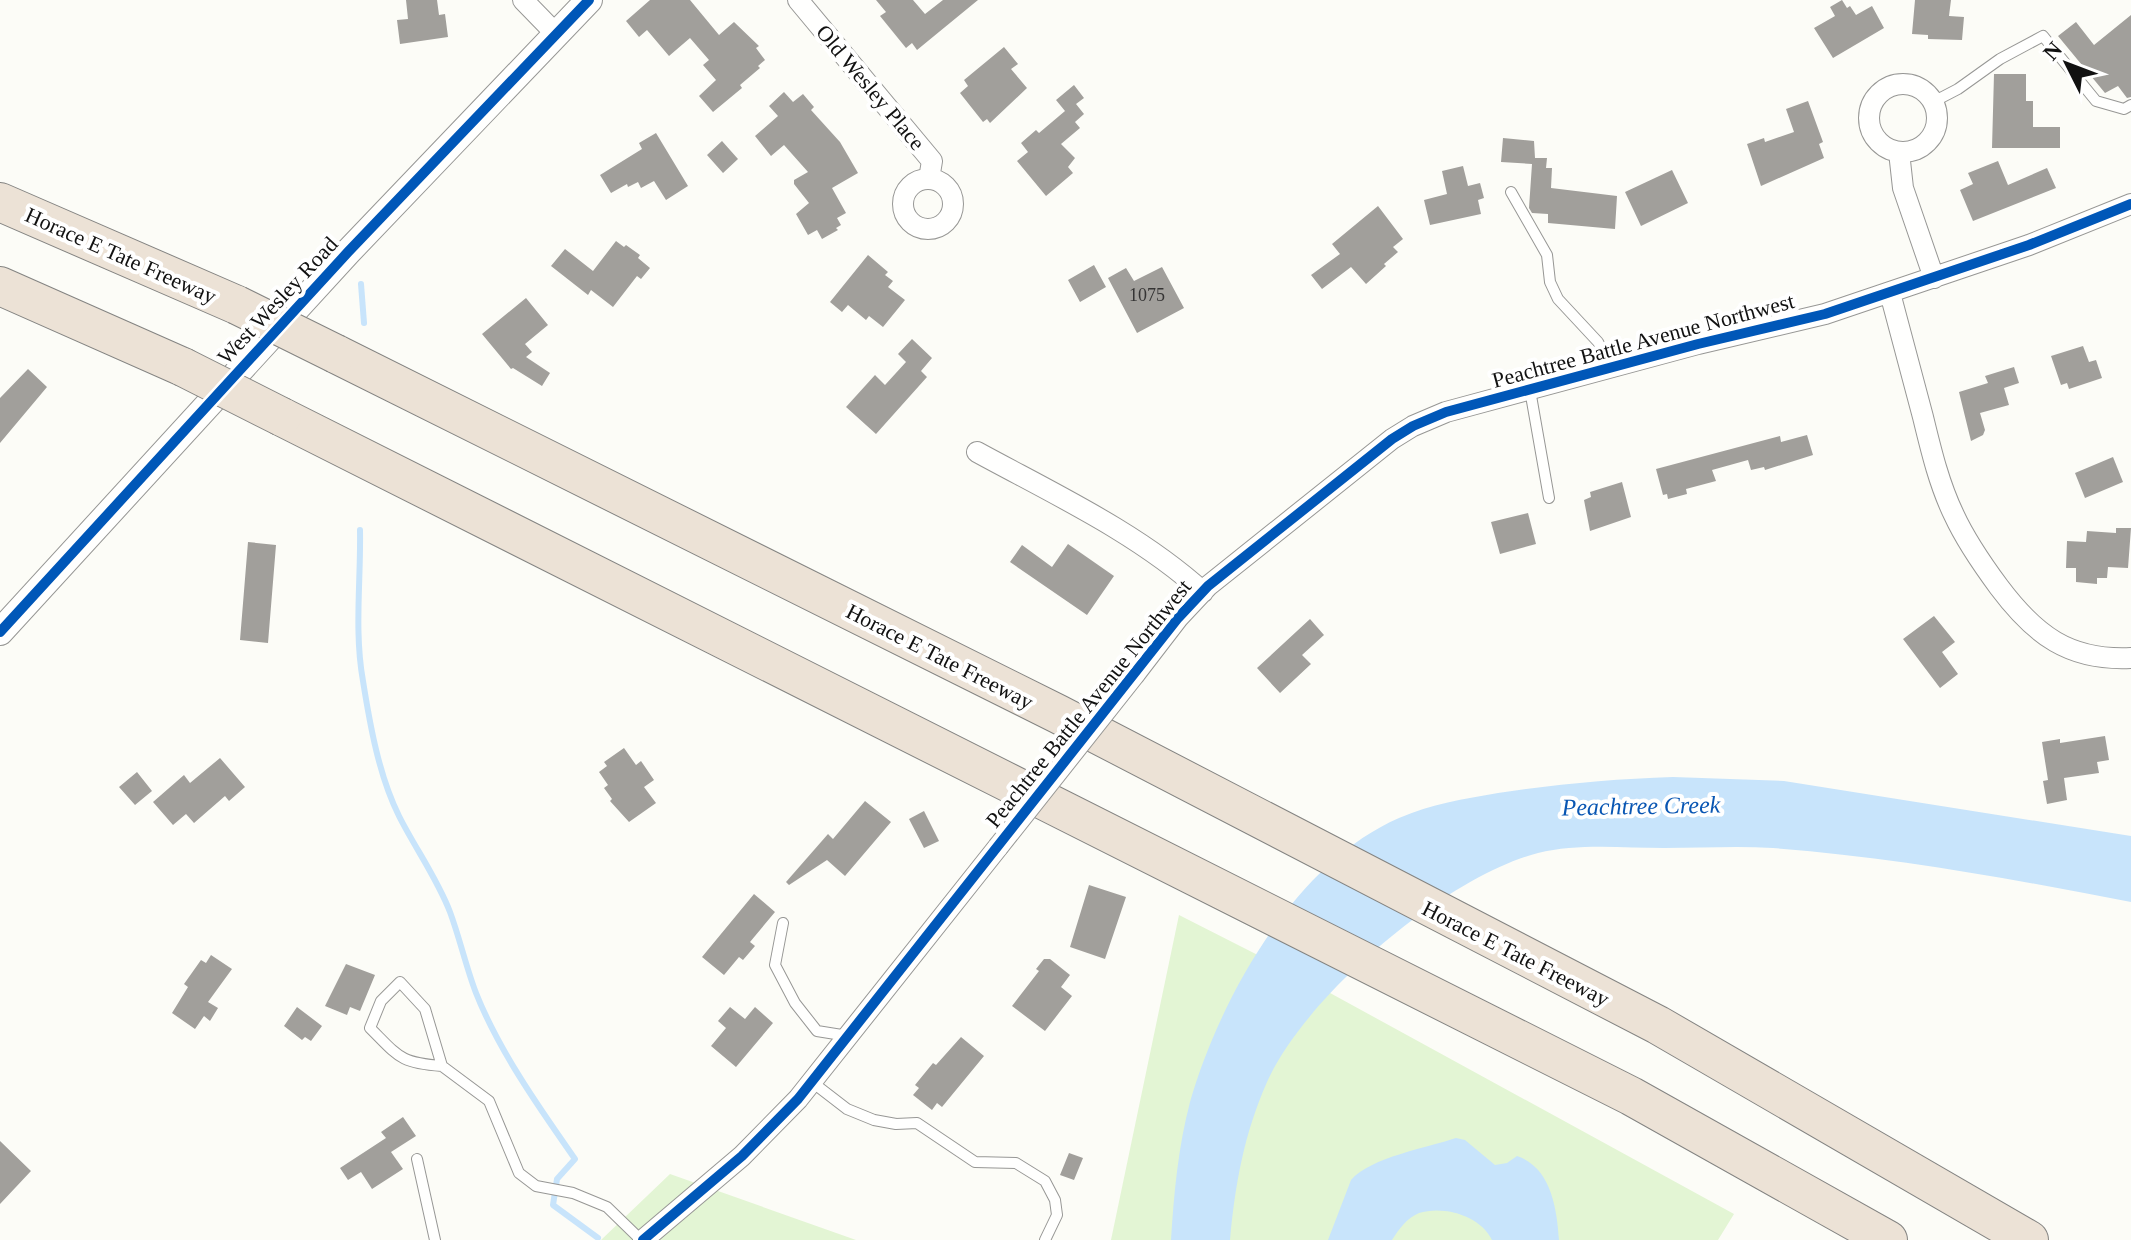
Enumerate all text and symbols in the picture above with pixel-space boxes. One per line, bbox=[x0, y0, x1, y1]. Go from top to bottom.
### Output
street label: Old Wesley Place bbox=[811, 20, 930, 155]
north arrow bbox=[2027, 24, 2107, 104]
text: N bbox=[2038, 37, 2067, 65]
street label: Horace E Tate Freeway bbox=[21, 202, 220, 309]
street label: West Wesley Road bbox=[212, 232, 343, 369]
house number: 1075 bbox=[1129, 285, 1165, 305]
street label: Peachtree Battle Avenue Northwest bbox=[1489, 288, 1797, 393]
street label: Peachtree Battle Avenue Northwest bbox=[981, 574, 1196, 832]
street label: Horace E Tate Freeway bbox=[842, 598, 1037, 714]
water label: Peachtree Creek bbox=[1560, 792, 1721, 820]
street label: Horace E Tate Freeway bbox=[1418, 895, 1613, 1011]

